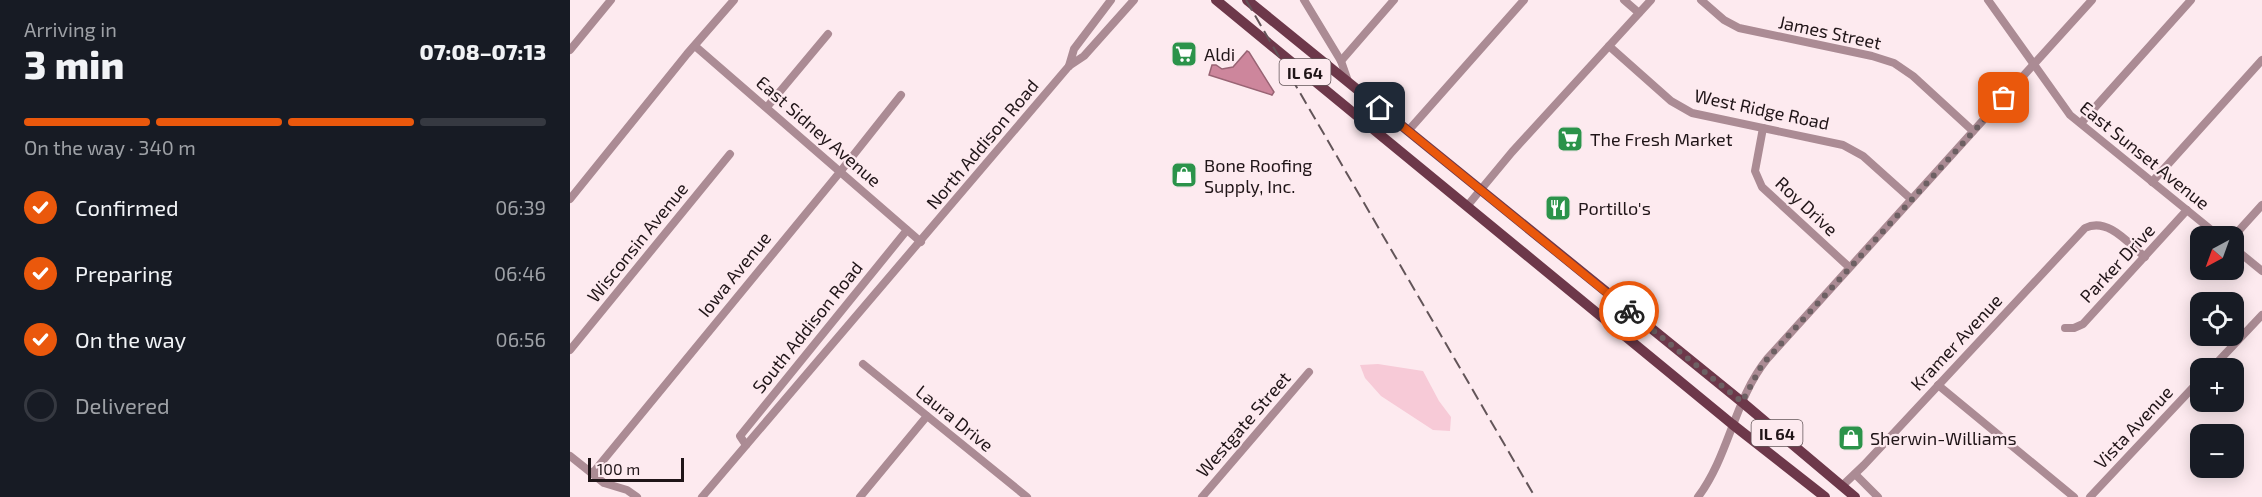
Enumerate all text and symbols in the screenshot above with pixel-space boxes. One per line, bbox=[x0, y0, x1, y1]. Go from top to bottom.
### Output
street label: James Street bbox=[1777, 10, 1884, 54]
text: Arriving in bbox=[24, 17, 117, 41]
text: 07:08–07:13 bbox=[420, 38, 546, 64]
supermarket icon: Aldi bbox=[1169, 39, 1199, 69]
text: 3 min bbox=[24, 40, 124, 87]
place label: Aldi bbox=[1204, 43, 1235, 65]
road number: IL 64 bbox=[1280, 59, 1330, 85]
street label: East Sidney Avenue bbox=[752, 71, 886, 191]
pin bbox=[1978, 72, 2029, 123]
street label: North Addison Road bbox=[921, 75, 1043, 213]
icon: bag bbox=[1987, 81, 2020, 114]
pin bbox=[1354, 82, 1405, 133]
street label: West Ridge Road bbox=[1692, 84, 1832, 134]
icon: home bbox=[1363, 91, 1396, 124]
street label: East Sunset Avenue bbox=[2076, 96, 2214, 214]
supermarket icon: The Fresh Market bbox=[1555, 124, 1585, 154]
place label: The Fresh Market bbox=[1590, 128, 1733, 150]
text: On the way · 340 m bbox=[24, 135, 196, 159]
place label: Bone Roofing Supply, Inc. bbox=[1204, 154, 1312, 197]
shop icon: Bone Roofing Supply, Inc. bbox=[1169, 160, 1199, 190]
street label: Roy Drive bbox=[1771, 172, 1843, 240]
street label: Wisconsin Avenue bbox=[582, 178, 692, 306]
icon: check bbox=[24, 191, 57, 224]
restaurant icon: Portillo's bbox=[1543, 193, 1573, 223]
text: Confirmed bbox=[75, 194, 179, 220]
text: 06:39 bbox=[495, 195, 546, 219]
place label: Portillo's bbox=[1578, 197, 1651, 219]
street label: Parker Drive bbox=[2075, 219, 2159, 307]
north arrow bbox=[2190, 226, 2244, 280]
map controls bbox=[2190, 226, 2244, 478]
street label: Iowa Avenue bbox=[693, 227, 775, 321]
icon: check bbox=[24, 257, 57, 290]
street label: South Addison Road bbox=[747, 257, 867, 397]
text: Preparing bbox=[75, 260, 173, 286]
text: 06:46 bbox=[494, 261, 546, 285]
courier bbox=[1599, 281, 1659, 341]
street label: Kramer Avenue bbox=[1906, 289, 2006, 395]
button: locate bbox=[2190, 292, 2244, 346]
icon: bike bbox=[1613, 295, 1646, 328]
icon: check bbox=[24, 323, 57, 356]
text: On the way bbox=[75, 326, 186, 352]
text: 06:56 bbox=[496, 327, 546, 351]
button: + bbox=[2190, 358, 2244, 412]
street label: Westgate Street bbox=[1191, 367, 1295, 481]
street label: Laura Drive bbox=[912, 380, 998, 456]
street label: Vista Avenue bbox=[2089, 381, 2177, 473]
text: Delivered bbox=[75, 392, 170, 418]
road number: IL 64 bbox=[1752, 420, 1802, 446]
shop icon: Sherwin-Williams bbox=[1836, 423, 1866, 453]
button: − bbox=[2190, 424, 2244, 478]
place label: Sherwin-Williams bbox=[1870, 427, 2017, 449]
scale bar bbox=[588, 455, 684, 482]
text: 100 m bbox=[597, 459, 640, 478]

